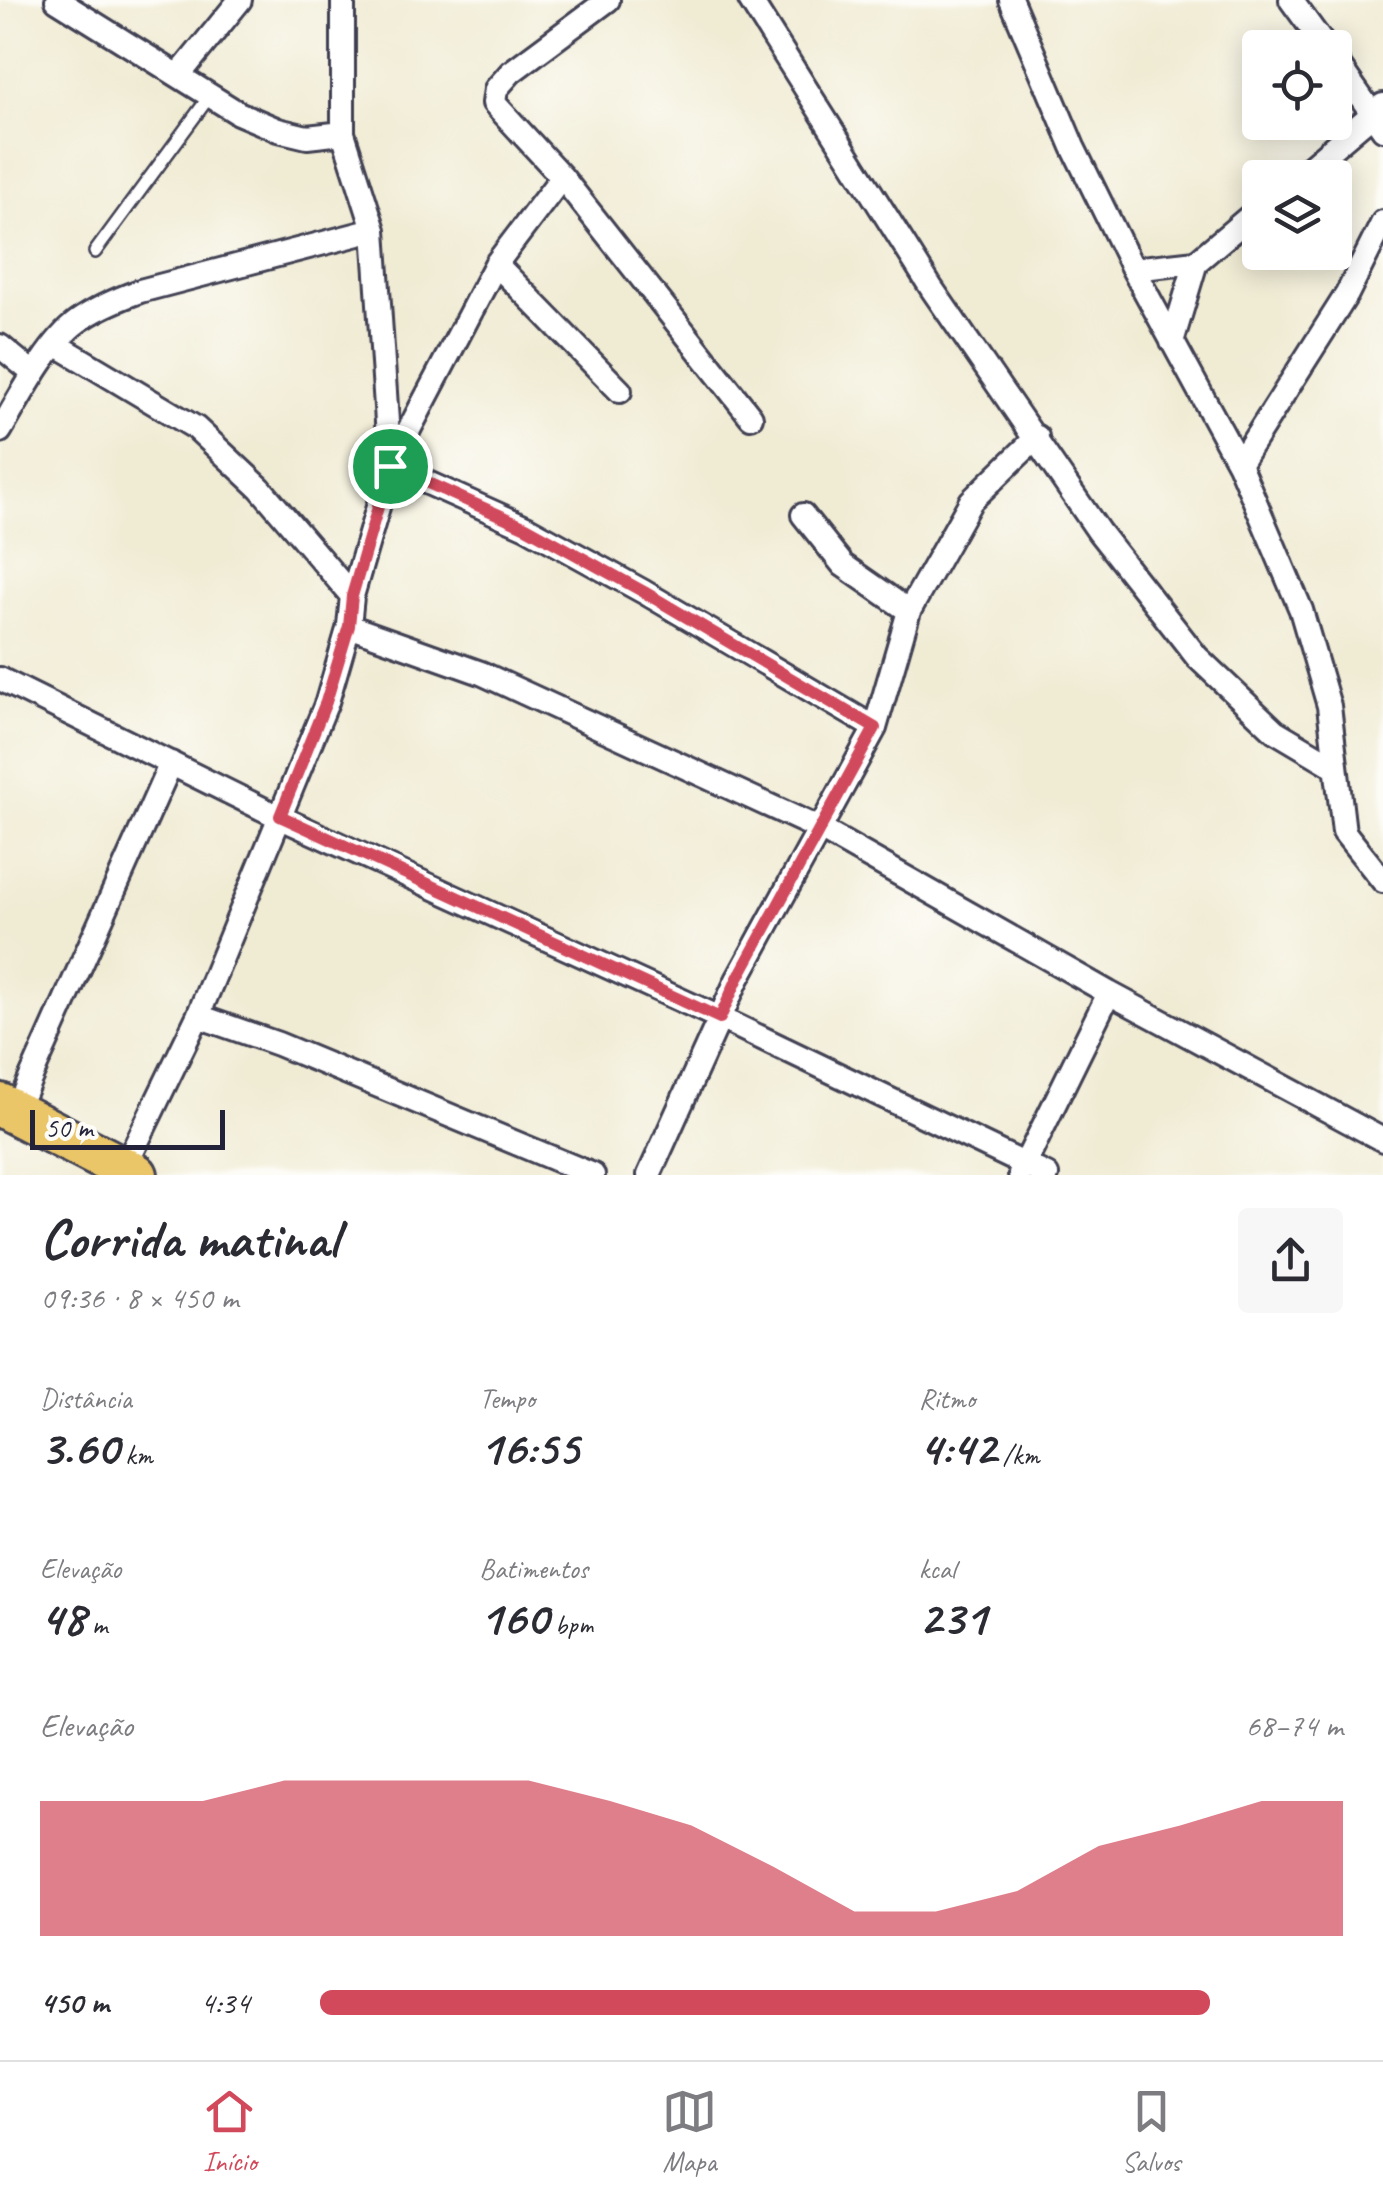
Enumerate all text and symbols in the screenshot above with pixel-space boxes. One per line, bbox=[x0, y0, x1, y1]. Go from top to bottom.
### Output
map controls bbox=[1242, 30, 1352, 270]
button: locate bbox=[1242, 30, 1352, 140]
button: layers bbox=[1242, 160, 1352, 270]
pin bbox=[348, 424, 433, 509]
icon: arrive bbox=[363, 439, 418, 494]
scale bar bbox=[30, 1105, 225, 1150]
text: 50 m bbox=[45, 1110, 93, 1145]
text: Corrida matinal bbox=[40, 1204, 338, 1274]
button: share bbox=[1238, 1208, 1343, 1313]
text: 09:36 · 8 × 450 m bbox=[40, 1277, 238, 1318]
text: Distância bbox=[40, 1381, 132, 1416]
text: Tempo bbox=[479, 1381, 535, 1416]
text: Ritmo bbox=[919, 1381, 975, 1416]
text: 3.60 bbox=[40, 1416, 118, 1479]
text: 16:55 bbox=[479, 1416, 579, 1479]
text: 4:42 bbox=[919, 1416, 996, 1479]
text: km bbox=[118, 1437, 153, 1472]
text: /km bbox=[996, 1437, 1039, 1472]
text: Elevação bbox=[40, 1551, 121, 1586]
text: Batimentos bbox=[479, 1551, 588, 1586]
text: kcal bbox=[919, 1551, 956, 1586]
text: 48 bbox=[40, 1586, 85, 1649]
text: 160 bbox=[479, 1586, 548, 1649]
text: 231 bbox=[919, 1586, 986, 1649]
text: m bbox=[85, 1607, 107, 1642]
text: bpm bbox=[548, 1607, 593, 1642]
text: Elevação bbox=[40, 1705, 133, 1746]
text: 68–74 m bbox=[1245, 1705, 1343, 1746]
text: 450 m bbox=[40, 1982, 109, 2023]
text: 4:34 bbox=[200, 1982, 250, 2023]
tab: Início bbox=[202, 2084, 257, 2179]
tab: Mapa bbox=[662, 2084, 717, 2179]
tab: Salvos bbox=[1122, 2084, 1181, 2179]

